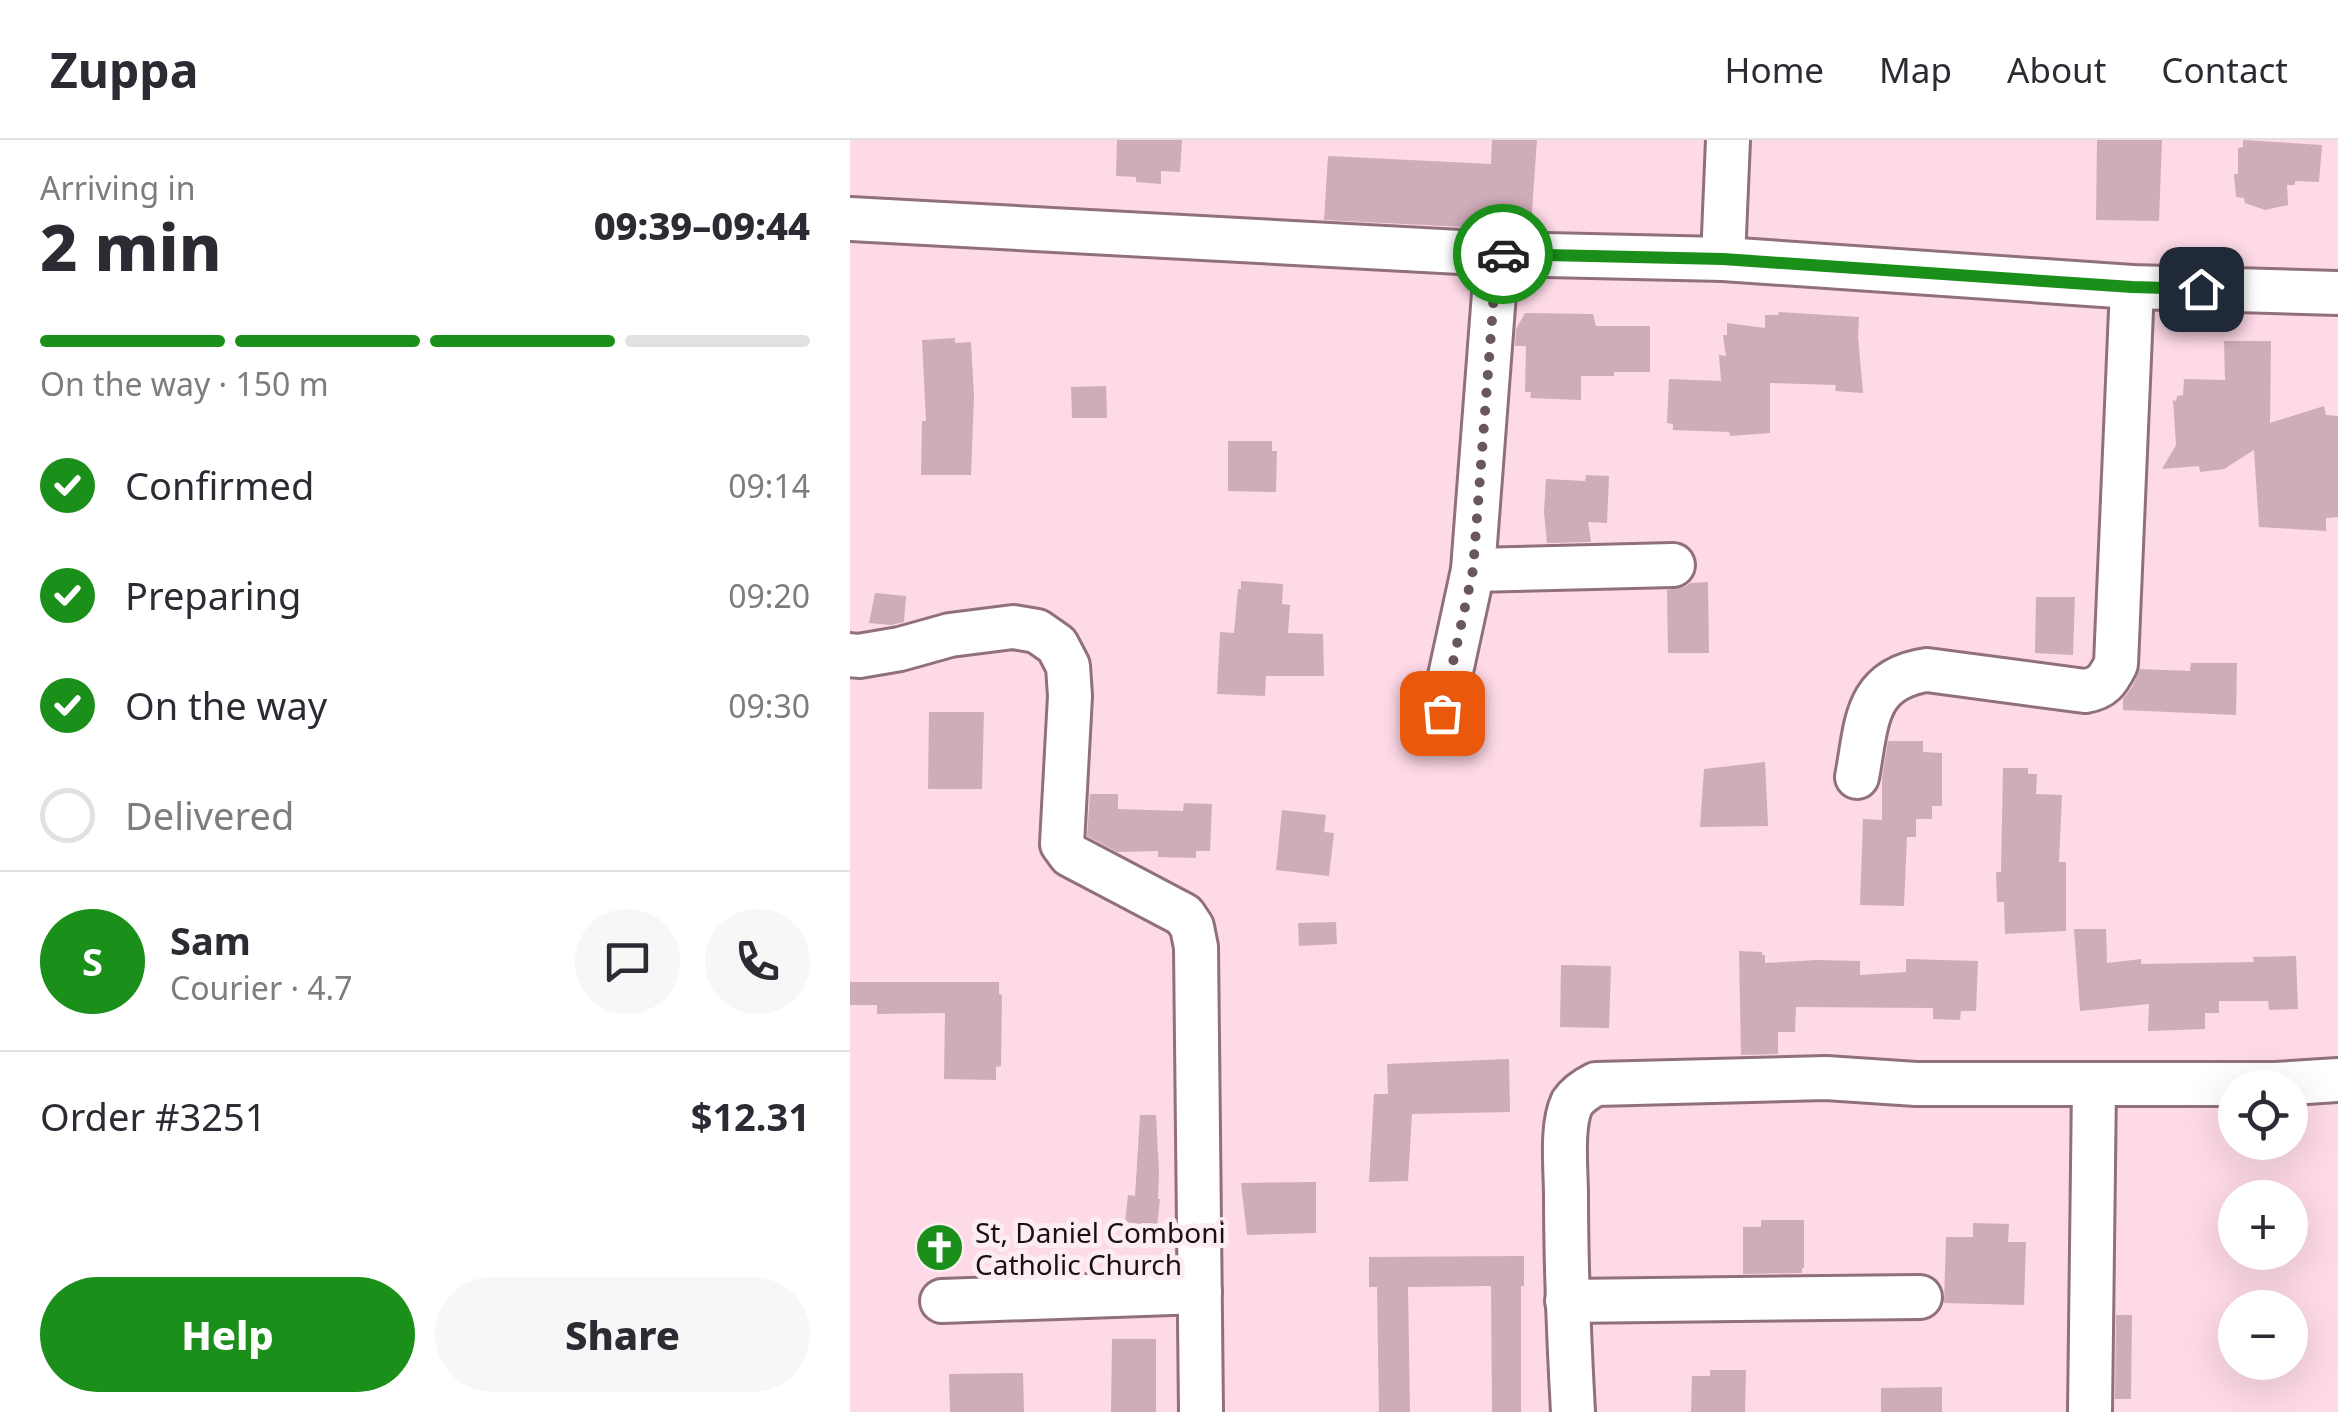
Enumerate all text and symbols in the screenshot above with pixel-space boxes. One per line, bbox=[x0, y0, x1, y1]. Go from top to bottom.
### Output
text: Zuppa bbox=[50, 37, 198, 102]
text: Home bbox=[1725, 46, 1824, 93]
text: Map bbox=[1879, 46, 1952, 93]
text: About bbox=[2007, 46, 2106, 93]
text: Contact bbox=[2161, 46, 2288, 93]
text: Arriving in bbox=[40, 166, 195, 209]
text: 09:39–09:44 bbox=[594, 199, 810, 251]
text: 2 min bbox=[40, 202, 222, 290]
courier bbox=[1453, 204, 1553, 304]
icon: car bbox=[1476, 227, 1531, 282]
pin bbox=[2159, 247, 2244, 332]
icon: home bbox=[2174, 262, 2229, 317]
text: On the way · 150 m bbox=[40, 362, 329, 405]
icon: check bbox=[40, 458, 95, 513]
text: Confirmed bbox=[125, 459, 314, 511]
text: 09:14 bbox=[728, 464, 810, 507]
icon: check bbox=[40, 568, 95, 623]
text: Preparing bbox=[125, 569, 301, 621]
text: 09:20 bbox=[728, 574, 810, 617]
pin bbox=[1400, 671, 1485, 756]
icon: check bbox=[40, 678, 95, 733]
text: On the way bbox=[125, 679, 327, 731]
text: 09:30 bbox=[728, 684, 810, 727]
icon: bag bbox=[1415, 686, 1470, 741]
text: Delivered bbox=[125, 789, 294, 841]
button: chat bbox=[575, 909, 680, 1014]
button: phone bbox=[705, 909, 810, 1014]
text: Sam bbox=[170, 914, 251, 966]
text: S bbox=[82, 935, 103, 987]
text: Courier · 4.7 bbox=[170, 966, 353, 1009]
map controls bbox=[2218, 1070, 2308, 1380]
button: locate bbox=[2218, 1070, 2308, 1160]
text: Order #3251 bbox=[40, 1090, 266, 1142]
text: $12.31 bbox=[691, 1090, 810, 1142]
button: + bbox=[2218, 1180, 2308, 1270]
place label: St, Daniel Comboni Catholic Church bbox=[975, 1213, 1226, 1283]
church icon: St, Daniel Comboni Catholic Church bbox=[914, 1222, 966, 1274]
button: Help bbox=[40, 1277, 415, 1392]
button: Share bbox=[435, 1277, 810, 1392]
button: − bbox=[2218, 1290, 2308, 1380]

